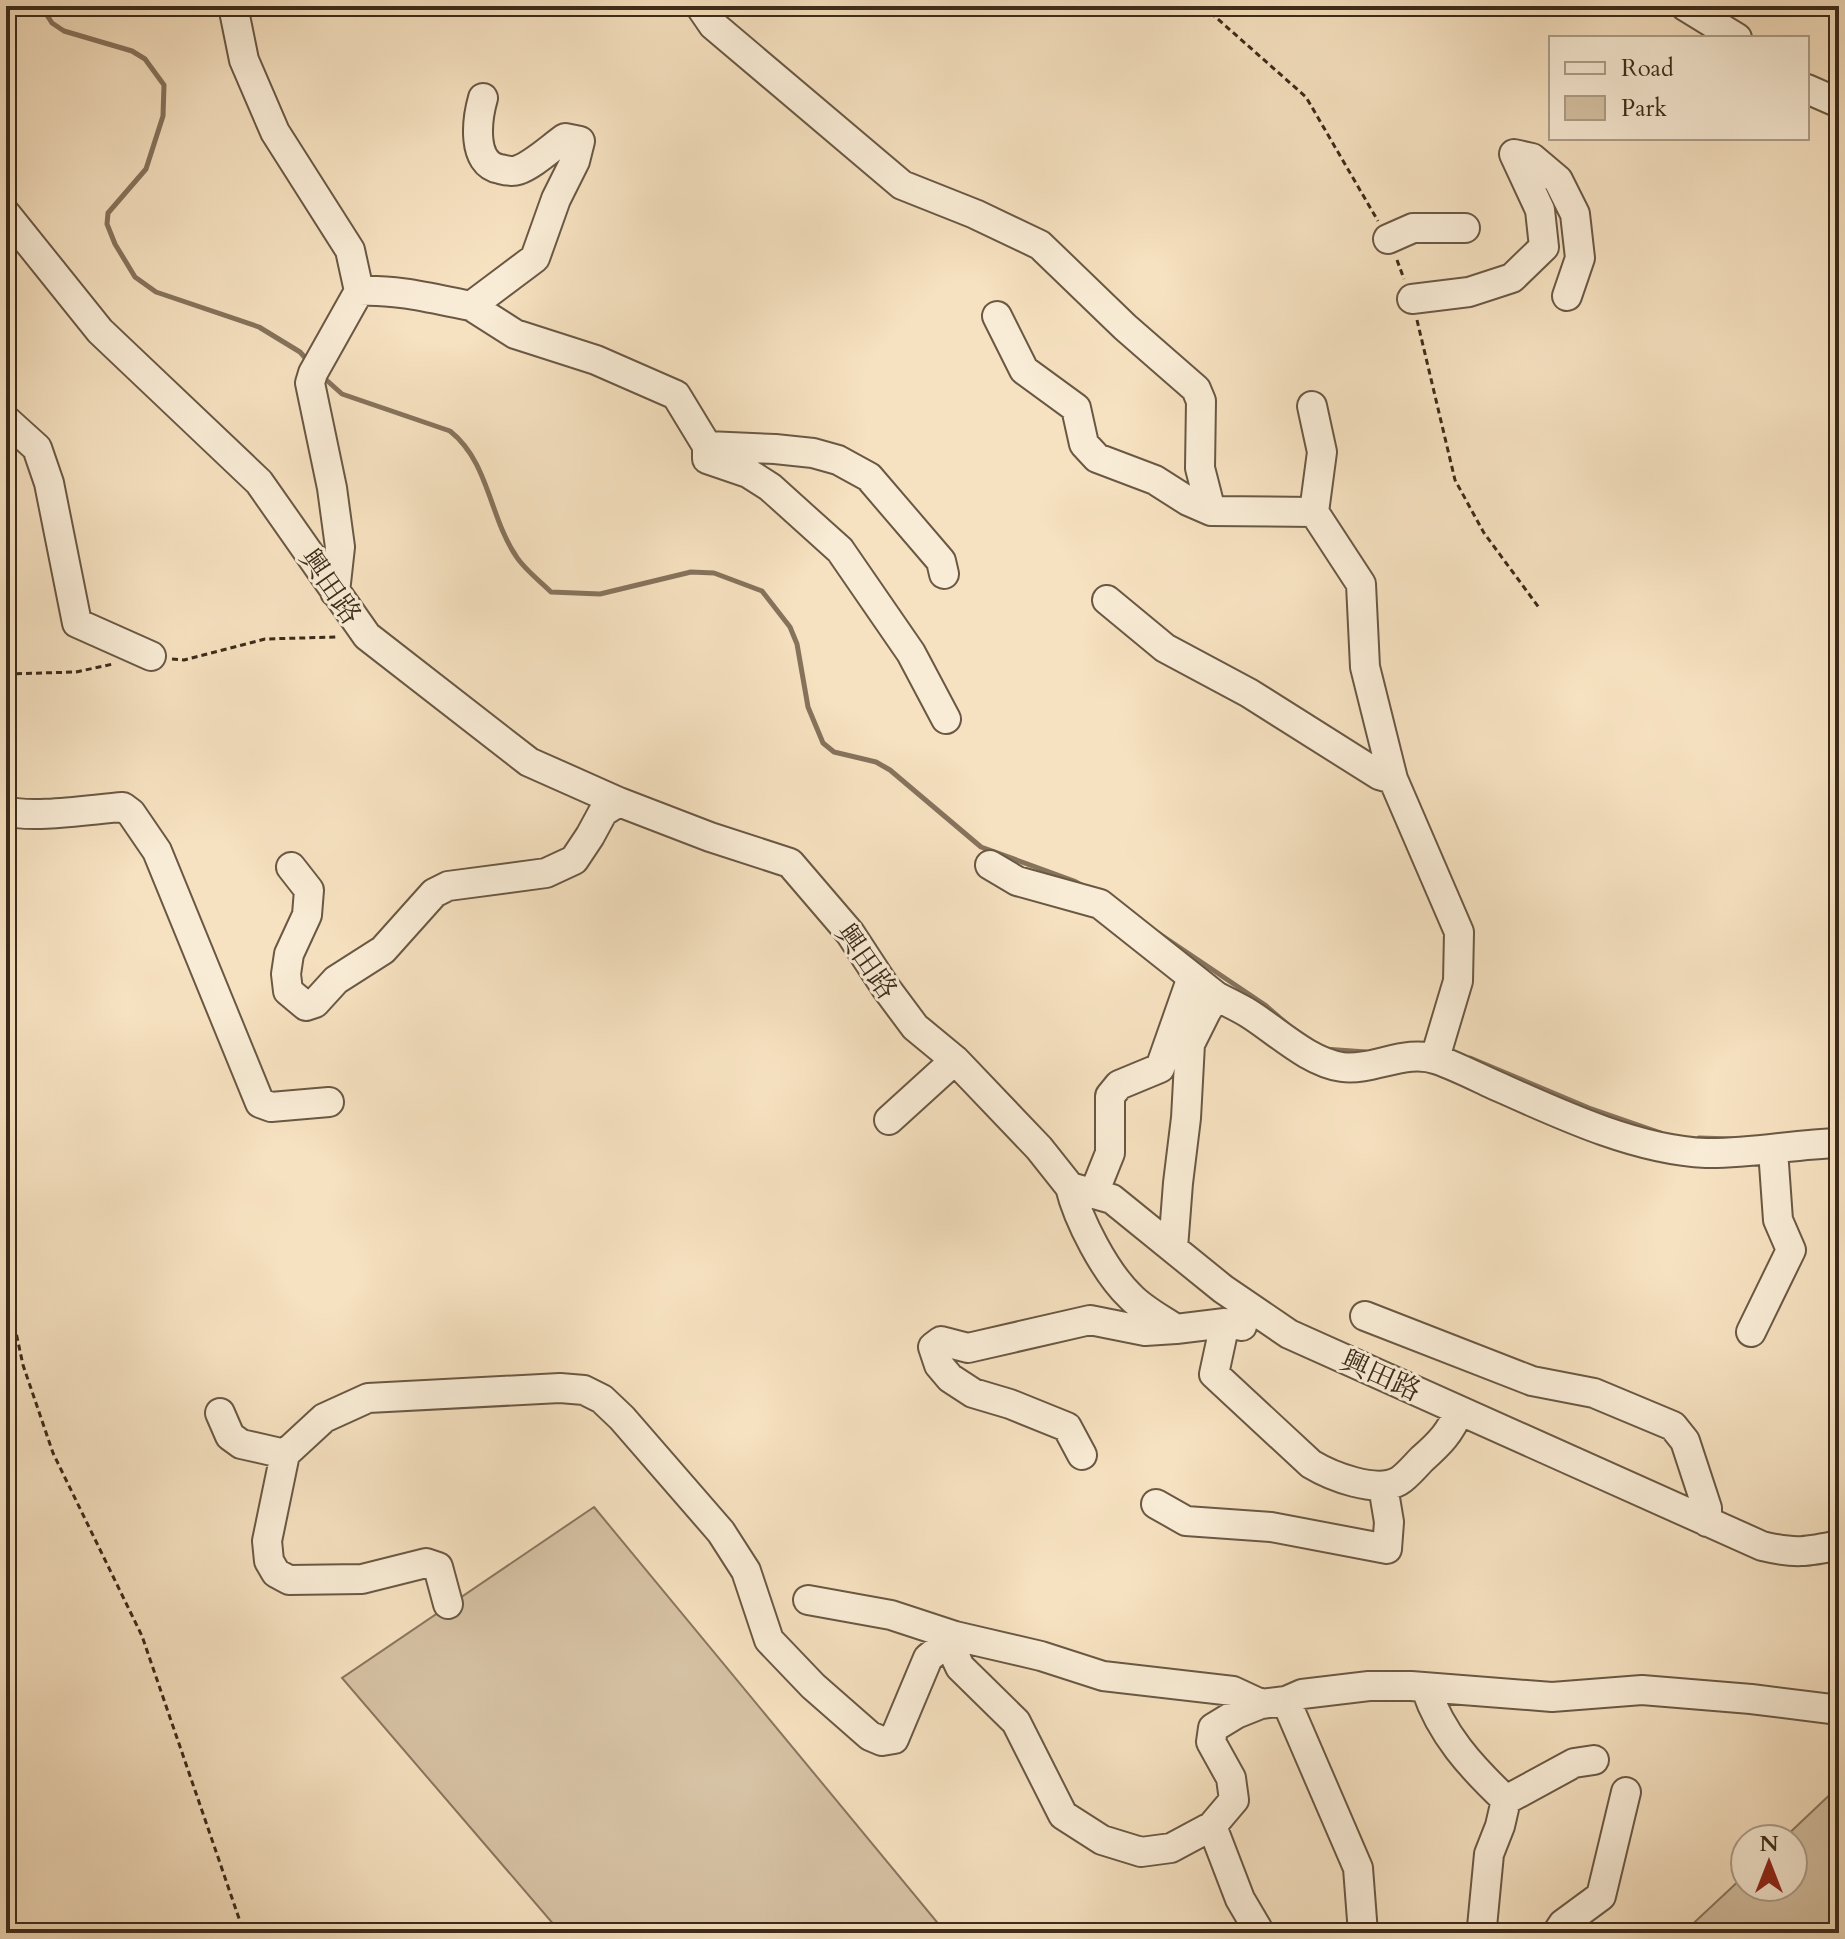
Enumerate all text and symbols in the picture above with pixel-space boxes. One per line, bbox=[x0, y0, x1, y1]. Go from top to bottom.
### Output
legend bbox=[1549, 36, 1809, 140]
text: Road bbox=[1621, 52, 1674, 85]
text: Park bbox=[1621, 92, 1667, 125]
street label: 興田路 bbox=[291, 541, 370, 632]
street label: 興田路 bbox=[827, 916, 906, 1007]
street label: 興田路 bbox=[1334, 1341, 1427, 1410]
north arrow bbox=[1729, 1823, 1809, 1903]
text: N bbox=[1759, 1829, 1779, 1859]

